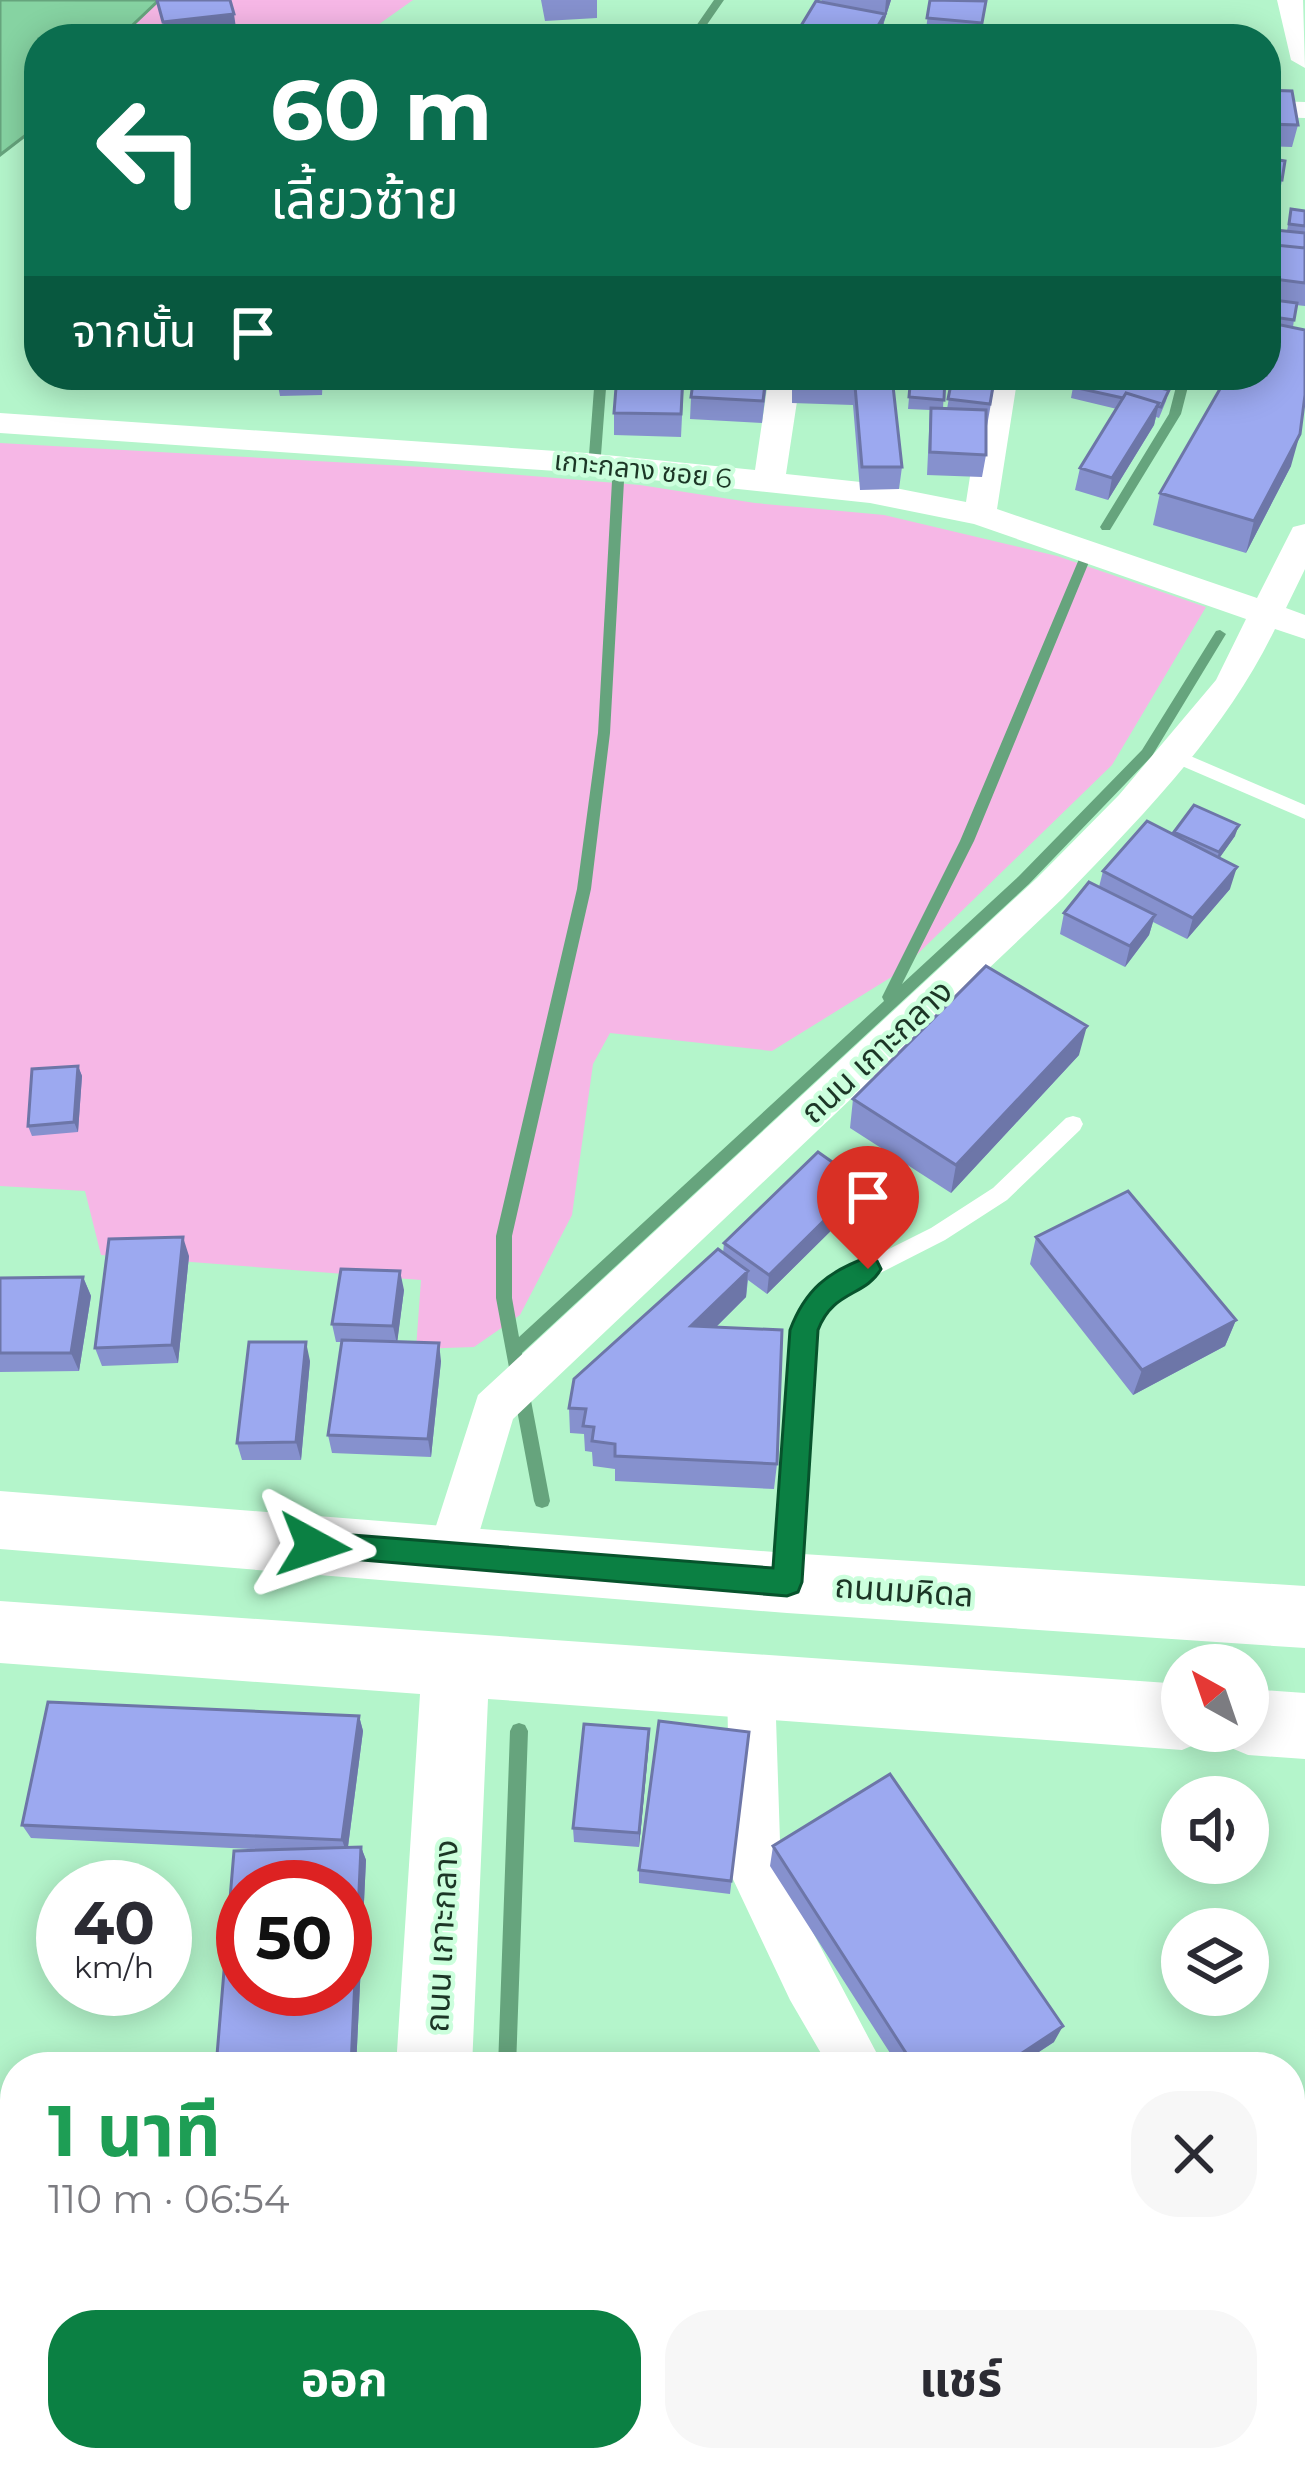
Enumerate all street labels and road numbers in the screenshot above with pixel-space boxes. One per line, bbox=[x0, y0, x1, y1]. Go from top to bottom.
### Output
street label: เกาะกลาง ซอย 6 bbox=[553, 444, 734, 495]
street label: ถนน เกาะกลาง bbox=[792, 971, 960, 1131]
street label: ถนนมหิดล bbox=[833, 1565, 975, 1615]
street label: ถนน เกาะกลาง bbox=[416, 1839, 466, 2033]

